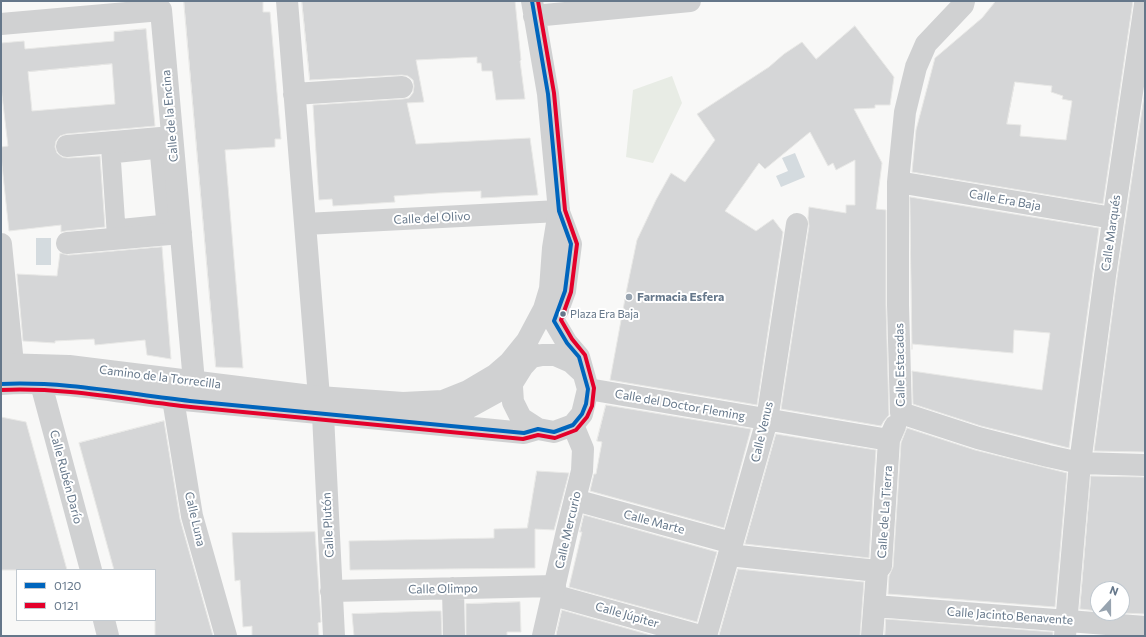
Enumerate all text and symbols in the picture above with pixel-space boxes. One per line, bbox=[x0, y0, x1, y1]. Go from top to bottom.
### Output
street label: Calle de la Encina bbox=[159, 69, 181, 163]
street label: Calle Era Baja bbox=[968, 187, 1042, 213]
street label: Calle Marqués bbox=[1099, 194, 1123, 272]
street label: Calle del Olivo bbox=[393, 209, 471, 227]
place label: Farmacia Esfera bbox=[637, 290, 724, 304]
marker: Farmacia Esfera bbox=[624, 292, 634, 302]
place label: Plaza Era Baja bbox=[570, 307, 639, 321]
marker: Plaza Era Baja bbox=[558, 309, 568, 319]
street label: Calle Estacadas bbox=[892, 323, 908, 407]
street label: Camino de la Torrecilla bbox=[98, 362, 222, 392]
street label: Calle del Doctor Fleming bbox=[614, 386, 746, 424]
street label: Calle Venus bbox=[748, 400, 776, 464]
street label: Calle Rubén Darío bbox=[47, 428, 85, 526]
street label: Calle de La Tierra bbox=[875, 465, 895, 559]
street label: Calle Luna bbox=[182, 490, 208, 548]
street label: Calle Mercurio bbox=[552, 490, 584, 570]
street label: Calle Plutón bbox=[319, 492, 337, 558]
street label: Calle Marte bbox=[622, 507, 686, 537]
legend bbox=[16, 569, 156, 621]
text: 0120 bbox=[54, 578, 81, 592]
street label: Calle Olimpo bbox=[408, 581, 478, 597]
north arrow bbox=[1090, 581, 1130, 621]
text: N bbox=[1108, 583, 1120, 598]
text: 0121 bbox=[54, 598, 79, 612]
street label: Calle Júpiter bbox=[594, 599, 660, 631]
street label: Calle Jacinto Benavente bbox=[946, 604, 1074, 628]

